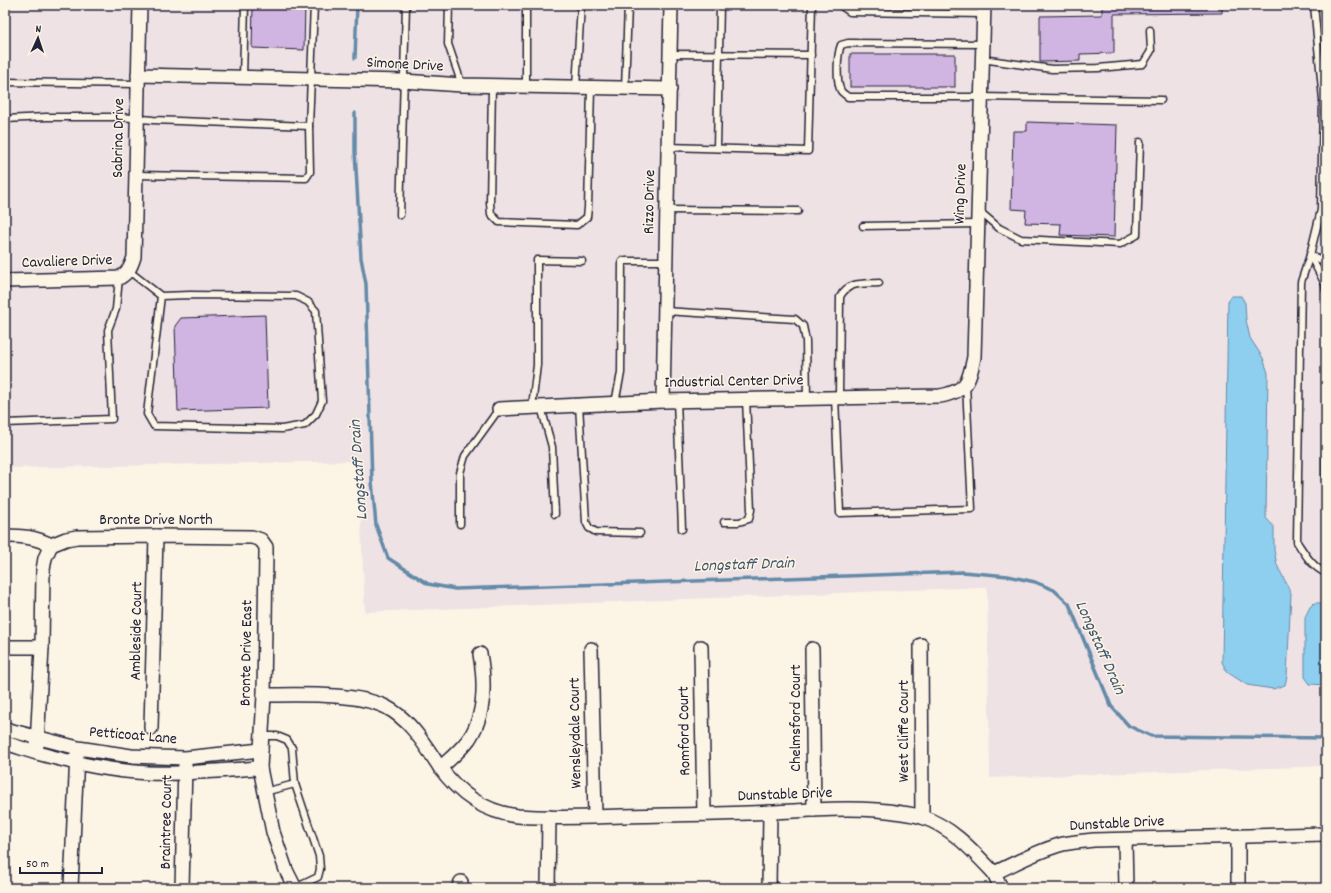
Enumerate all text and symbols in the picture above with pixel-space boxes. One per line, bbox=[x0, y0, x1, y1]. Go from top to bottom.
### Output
north arrow bbox=[18, 18, 58, 58]
text: N bbox=[35, 22, 42, 38]
street label: Simone Drive bbox=[366, 52, 444, 78]
street label: Sabrina Drive bbox=[107, 98, 131, 178]
street label: Wing Drive bbox=[948, 163, 974, 225]
street label: Rizzo Drive bbox=[638, 170, 662, 234]
street label: Cavaliere Drive bbox=[21, 249, 113, 275]
street label: Industrial Center Drive bbox=[664, 369, 804, 395]
water label: Longstaff Drain bbox=[344, 418, 375, 521]
street label: Bronte Drive North bbox=[99, 509, 213, 532]
water label: Longstaff Drain bbox=[693, 552, 796, 580]
street label: Ambleside Court bbox=[125, 581, 149, 681]
water label: Longstaff Drain bbox=[1068, 597, 1131, 700]
street label: Bronte Drive East bbox=[235, 599, 259, 706]
street label: Chelmsford Court bbox=[785, 664, 808, 772]
street label: Wensleydale Court bbox=[564, 677, 588, 789]
street label: West Cliffe Court bbox=[893, 680, 916, 782]
street label: Romford Court bbox=[673, 686, 697, 776]
street label: Petticoat Lane bbox=[88, 721, 178, 751]
street label: Braintree Court bbox=[155, 774, 179, 870]
street label: Dunstable Drive bbox=[737, 782, 833, 808]
street label: Dunstable Drive bbox=[1069, 810, 1165, 838]
scale bar bbox=[20, 849, 102, 875]
text: 50 m bbox=[26, 856, 49, 873]

